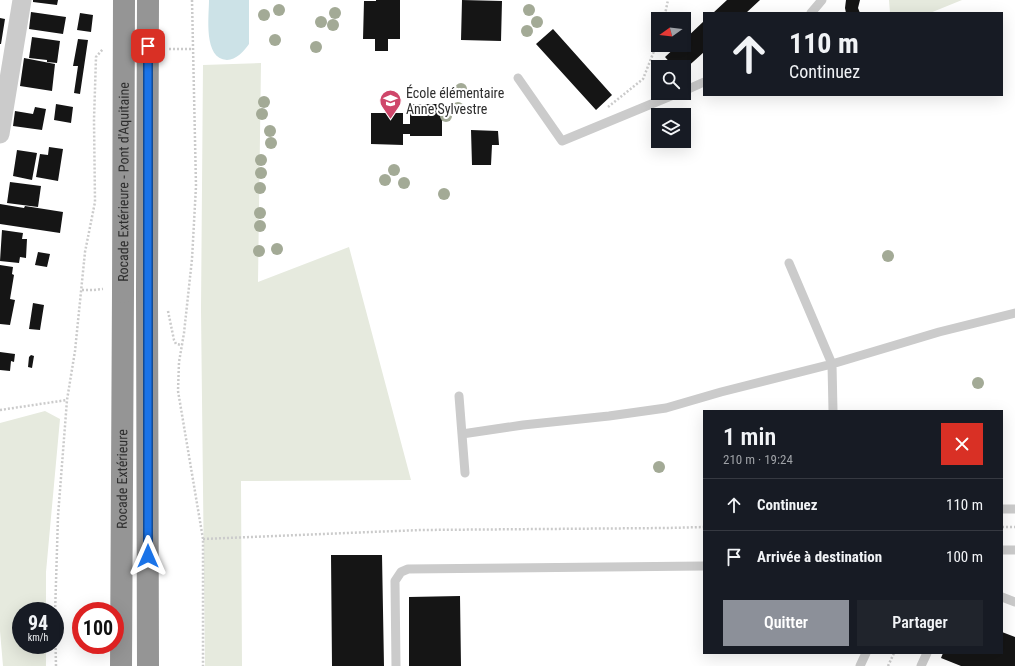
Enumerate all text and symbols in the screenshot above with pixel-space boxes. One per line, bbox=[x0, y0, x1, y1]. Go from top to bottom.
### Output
north arrow bbox=[651, 12, 691, 52]
map controls bbox=[651, 12, 691, 148]
text: 110 m bbox=[789, 27, 859, 60]
icon: ahead bbox=[723, 28, 775, 80]
pin bbox=[131, 29, 165, 63]
icon: arrive bbox=[137, 35, 159, 57]
button: search bbox=[651, 60, 691, 100]
text: Continuez bbox=[789, 61, 860, 82]
street label: Rocade Extérieure - Pont d'Aquitaine bbox=[115, 82, 132, 282]
place label: École élémentaire Anne Sylvestre bbox=[406, 84, 505, 117]
school or university icon: École élémentaire Anne Sylvestre bbox=[378, 88, 404, 121]
button: layers bbox=[651, 108, 691, 148]
text: 1 min bbox=[723, 423, 776, 451]
button: close bbox=[941, 423, 983, 465]
street label: Rocade Extérieure bbox=[114, 429, 130, 529]
text: 210 m · 19:24 bbox=[723, 452, 793, 467]
icon: ahead bbox=[723, 494, 745, 516]
text: Continuez bbox=[757, 496, 818, 514]
text: 110 m bbox=[946, 496, 983, 514]
position arrow bbox=[127, 535, 169, 577]
icon: arrive bbox=[723, 546, 745, 568]
text: Arrivée à destination bbox=[757, 548, 882, 566]
text: 100 m bbox=[946, 548, 983, 566]
button: Quitter bbox=[723, 600, 849, 646]
button: Partager bbox=[857, 600, 983, 646]
speed limit sign: 100 bbox=[72, 602, 124, 654]
text: 94 bbox=[28, 611, 48, 635]
text: km/h bbox=[28, 632, 48, 643]

